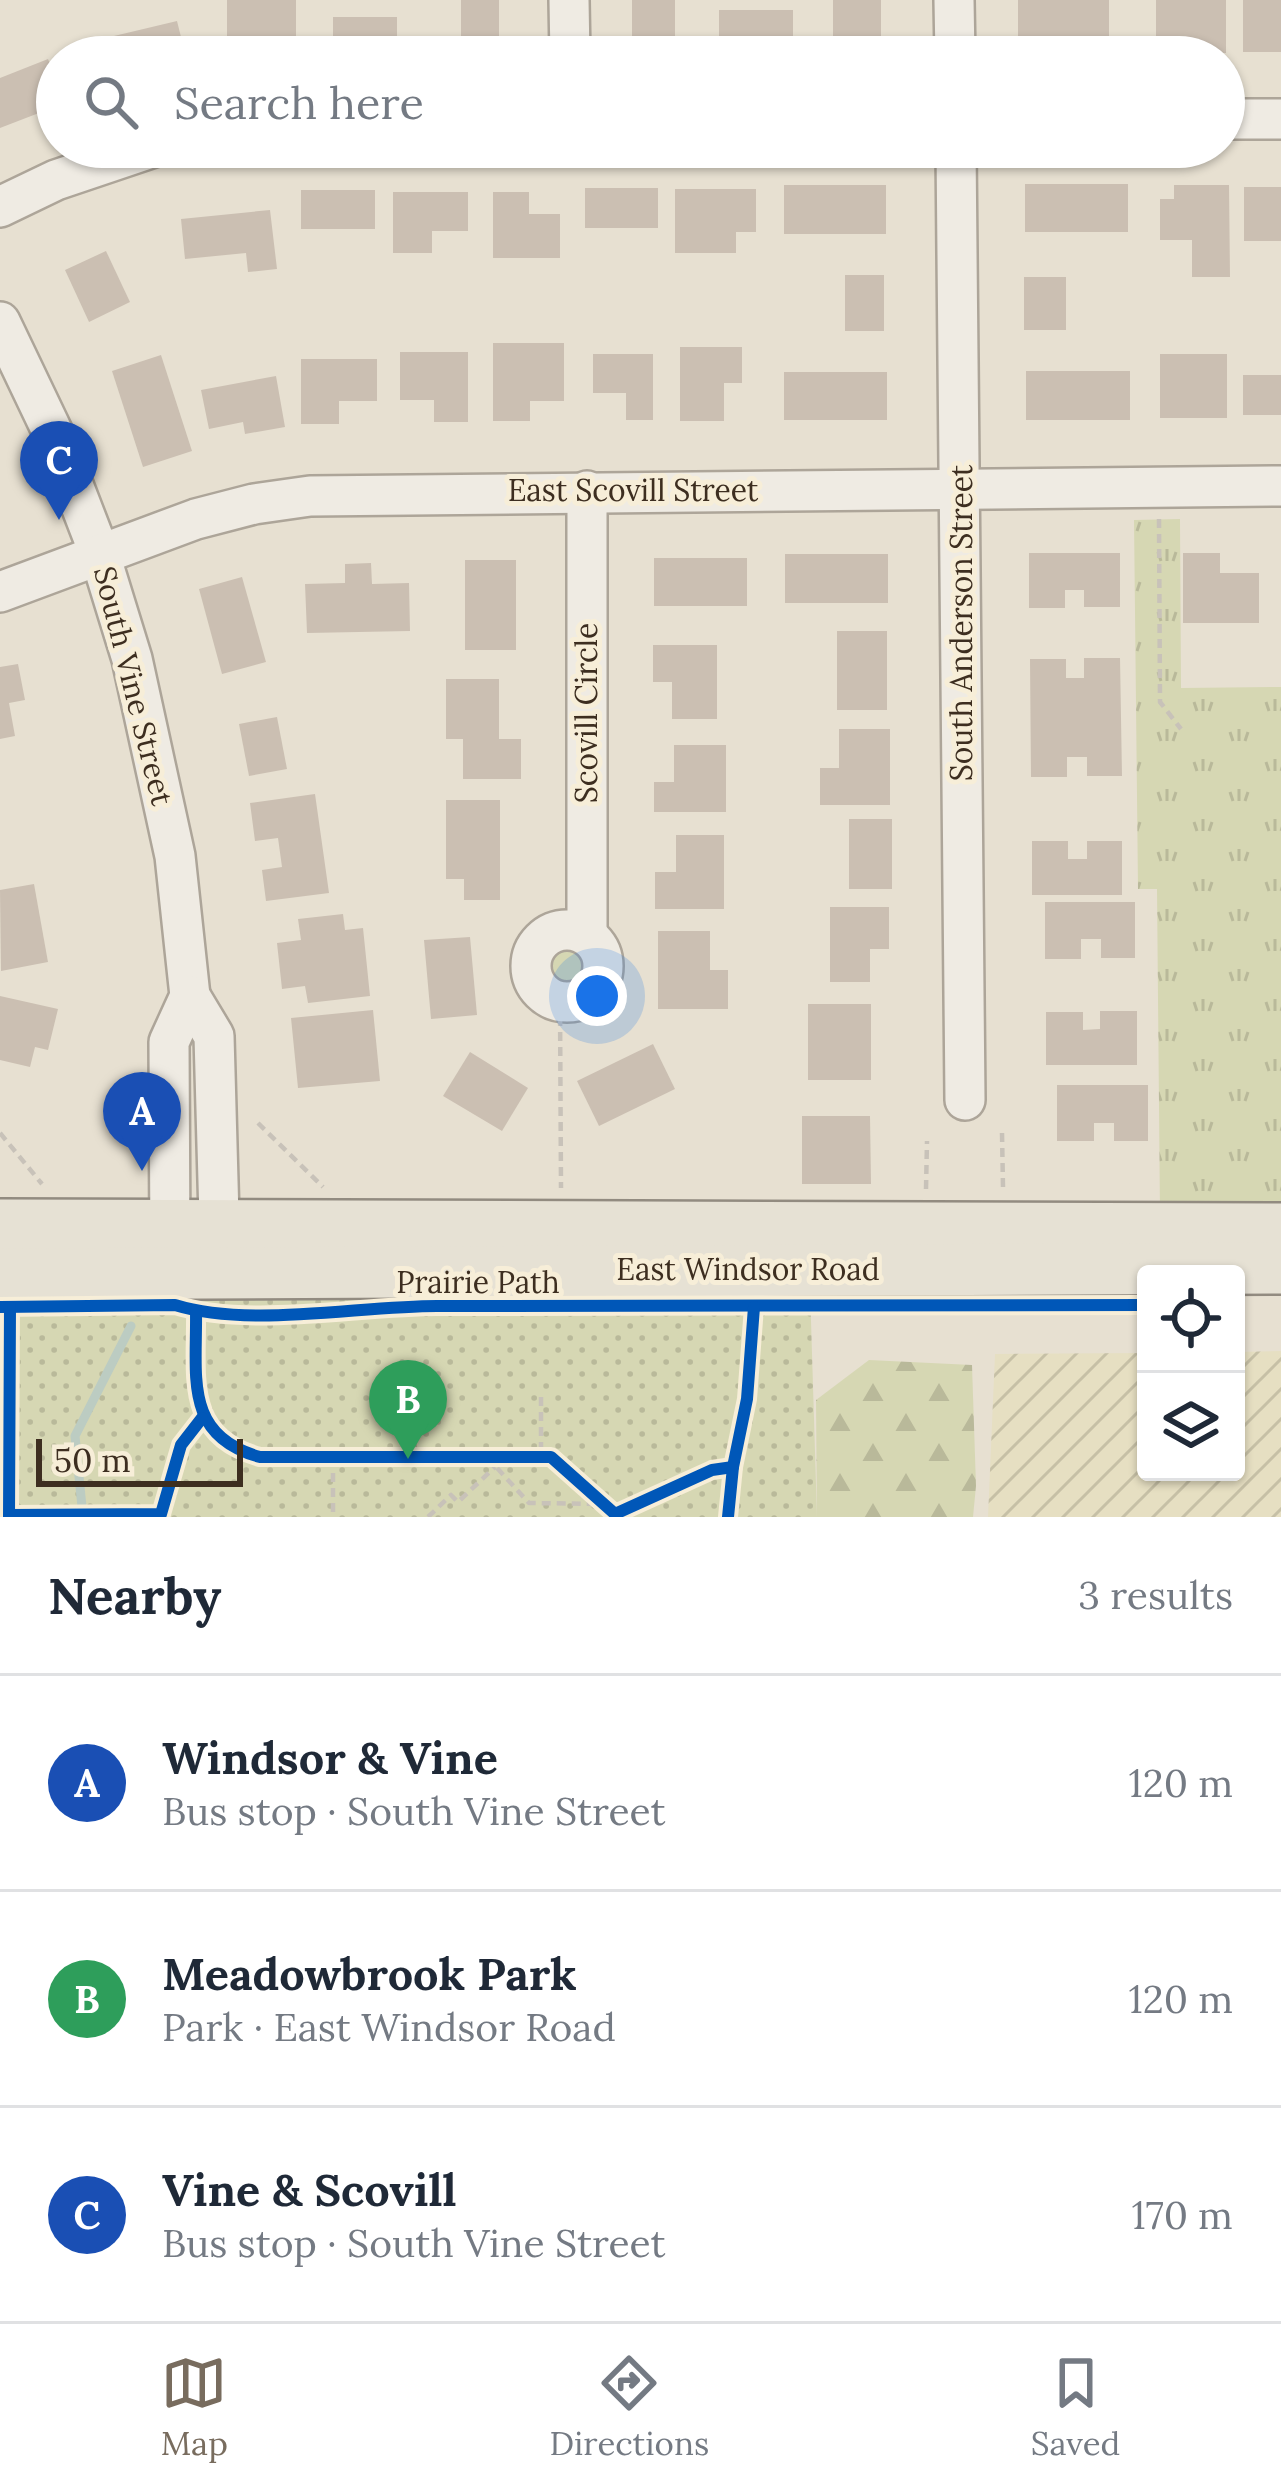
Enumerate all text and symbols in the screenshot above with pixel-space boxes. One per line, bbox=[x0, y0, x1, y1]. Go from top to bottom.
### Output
search box bbox=[36, 36, 1245, 168]
icon: search bbox=[78, 69, 144, 135]
text: Search here bbox=[174, 74, 424, 131]
pin: C bbox=[20, 421, 98, 520]
street label: South Anderson Street bbox=[942, 464, 980, 781]
street label: East Scovill Street bbox=[508, 471, 759, 509]
street label: South Vine Street bbox=[86, 562, 182, 810]
street label: Scovill Circle bbox=[567, 623, 605, 803]
your location bbox=[567, 966, 627, 1026]
pin: A bbox=[103, 1072, 181, 1171]
street label: East Windsor Road bbox=[616, 1250, 880, 1288]
street label: Prairie Path bbox=[396, 1263, 560, 1301]
map controls bbox=[1137, 1265, 1245, 1481]
button: locate bbox=[1137, 1265, 1245, 1373]
pin: B bbox=[369, 1360, 447, 1459]
button: layers bbox=[1137, 1373, 1245, 1481]
scale bar bbox=[36, 1433, 243, 1486]
text: 50 m bbox=[54, 1439, 131, 1481]
text: Nearby bbox=[48, 1563, 221, 1628]
text: 3 results bbox=[1078, 1570, 1233, 1620]
text: Windsor & Vine bbox=[162, 1729, 498, 1786]
text: A bbox=[74, 1758, 100, 1808]
text: 120 m bbox=[1129, 1758, 1233, 1808]
text: Bus stop · South Vine Street bbox=[162, 1786, 666, 1836]
text: Meadowbrook Park bbox=[162, 1945, 577, 2002]
text: B bbox=[74, 1974, 100, 2024]
text: 120 m bbox=[1129, 1974, 1233, 2024]
text: Park · East Windsor Road bbox=[162, 2002, 616, 2052]
text: Vine & Scovill bbox=[162, 2161, 457, 2218]
text: C bbox=[74, 2190, 100, 2240]
text: 170 m bbox=[1131, 2190, 1233, 2240]
text: Bus stop · South Vine Street bbox=[162, 2218, 666, 2268]
tab: Map bbox=[161, 2350, 228, 2464]
tab: Directions bbox=[550, 2350, 709, 2464]
tab: Saved bbox=[1031, 2350, 1120, 2464]

